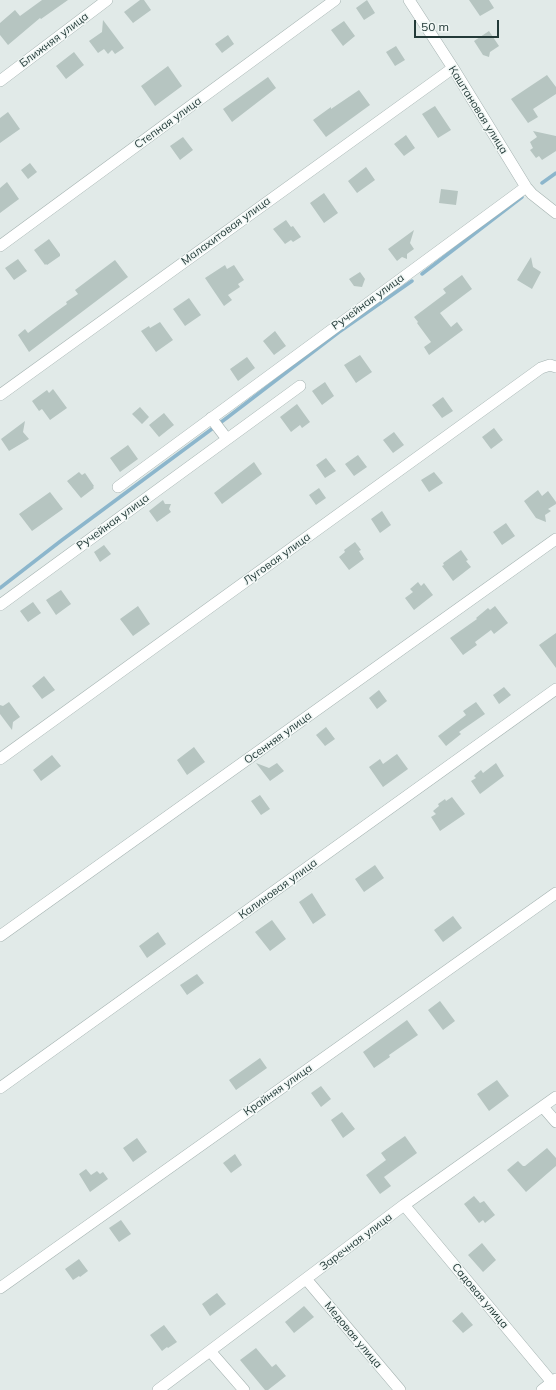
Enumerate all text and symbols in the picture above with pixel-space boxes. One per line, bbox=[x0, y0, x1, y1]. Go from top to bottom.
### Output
street label: Ближняя улица bbox=[17, 10, 91, 70]
scale bar bbox=[416, 12, 501, 38]
text: 50 m bbox=[421, 19, 449, 34]
street label: Каштановая улица bbox=[446, 63, 510, 157]
street label: Степная улица bbox=[132, 94, 204, 152]
street label: Малахитовая улица bbox=[179, 194, 273, 268]
street label: Ручейная улица bbox=[329, 271, 407, 333]
street label: Ручейная улица bbox=[74, 491, 152, 553]
street label: Луговая улица bbox=[241, 530, 313, 588]
street label: Осенняя улица bbox=[242, 709, 314, 767]
street label: Калиновая улица bbox=[236, 856, 320, 922]
street label: Крайняя улица bbox=[241, 1061, 315, 1119]
street label: Заречная улица bbox=[317, 1211, 395, 1273]
street label: Садовая улица bbox=[449, 1261, 511, 1331]
street label: Медовая улица bbox=[321, 1299, 385, 1371]

